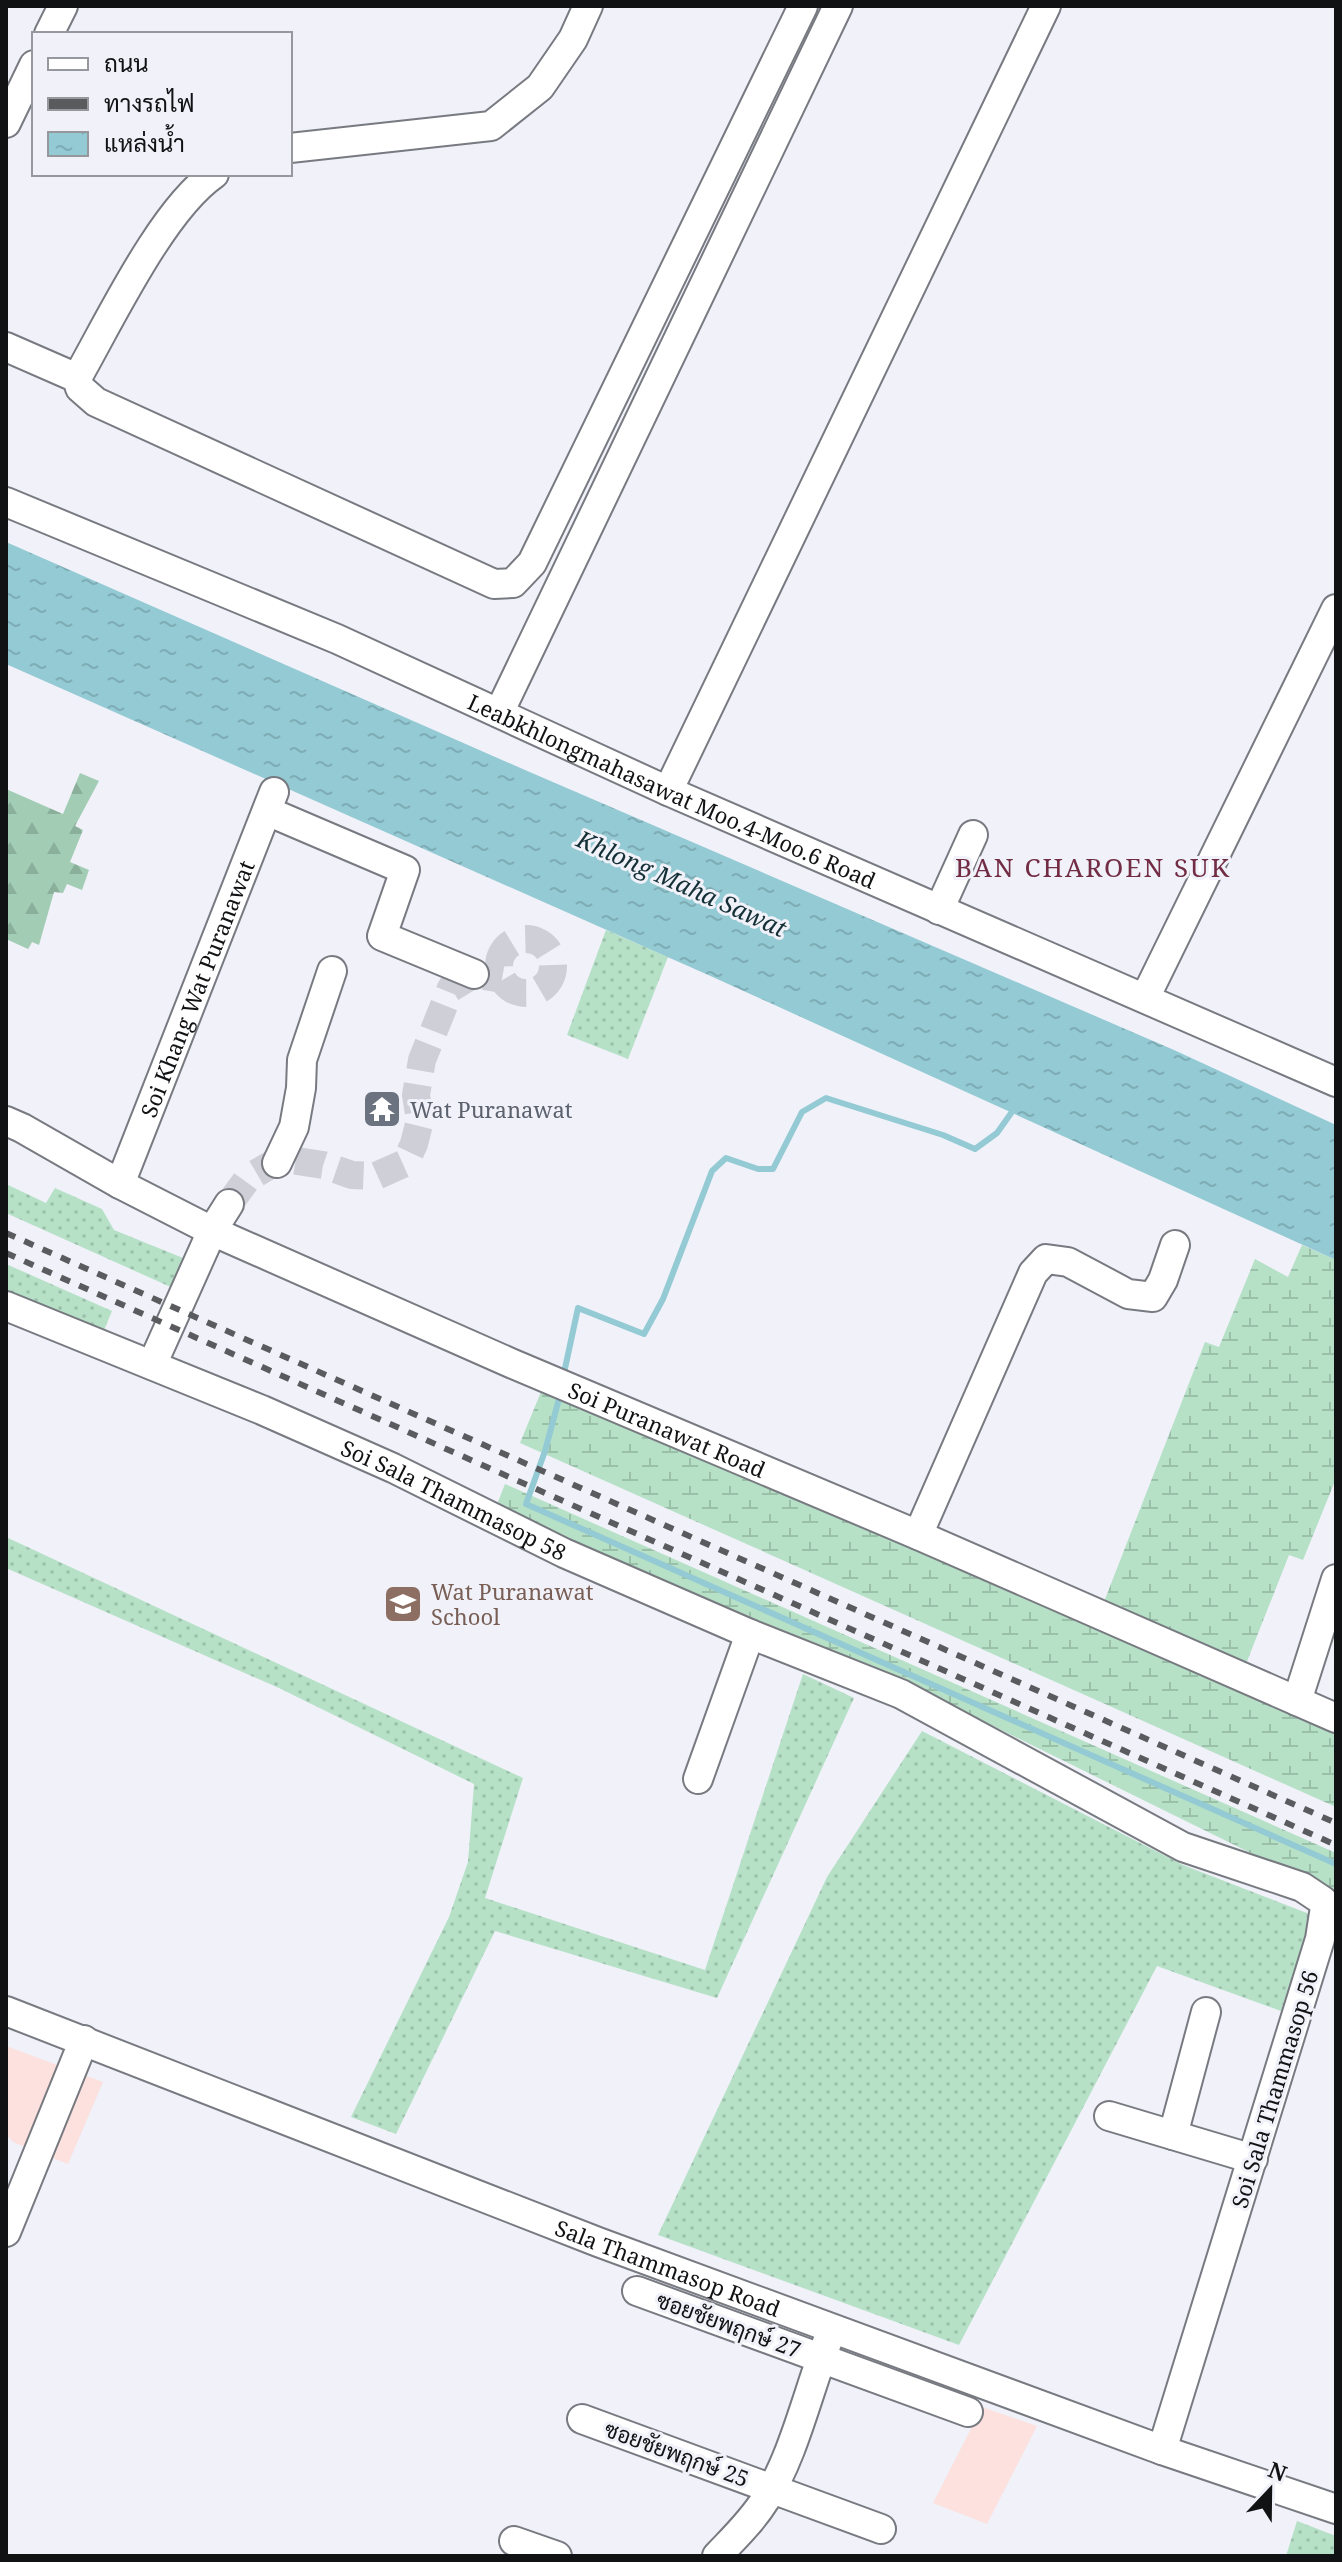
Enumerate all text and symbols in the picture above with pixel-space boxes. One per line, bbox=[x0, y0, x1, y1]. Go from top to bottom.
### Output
legend bbox=[32, 32, 292, 176]
text: ถนน bbox=[104, 46, 149, 79]
text: ทางรถไฟ bbox=[104, 86, 195, 119]
text: แหล่งน้ำ bbox=[104, 124, 185, 159]
street label: Leabkhlongmahasawat Moo.4-Moo.6 Road bbox=[463, 686, 881, 895]
water label: Khlong Maha Sawat bbox=[571, 821, 792, 944]
district label: BAN CHAROEN SUK bbox=[955, 849, 1231, 885]
street label: Soi Khang Wat Puranawat bbox=[133, 855, 261, 1121]
temple icon: Wat Puranawat bbox=[361, 1088, 403, 1130]
place label: Wat Puranawat bbox=[410, 1094, 573, 1124]
street label: Soi Puranawat Road bbox=[564, 1374, 771, 1484]
street label: Soi Sala Thammasop 58 bbox=[336, 1432, 572, 1567]
place label: Wat Puranawat School bbox=[431, 1576, 594, 1631]
school or university icon: Wat Puranawat School bbox=[382, 1583, 424, 1625]
street label: Soi Sala Thammasop 56 bbox=[1224, 1967, 1324, 2211]
street label: Sala Thammasop Road bbox=[551, 2212, 785, 2323]
street label: ซอยชัยพฤกษ์ 27 bbox=[653, 2284, 805, 2364]
street label: ซอยชัยพฤกษ์ 25 bbox=[601, 2413, 753, 2493]
north arrow bbox=[1230, 2450, 1310, 2530]
text: N bbox=[1264, 2453, 1292, 2488]

